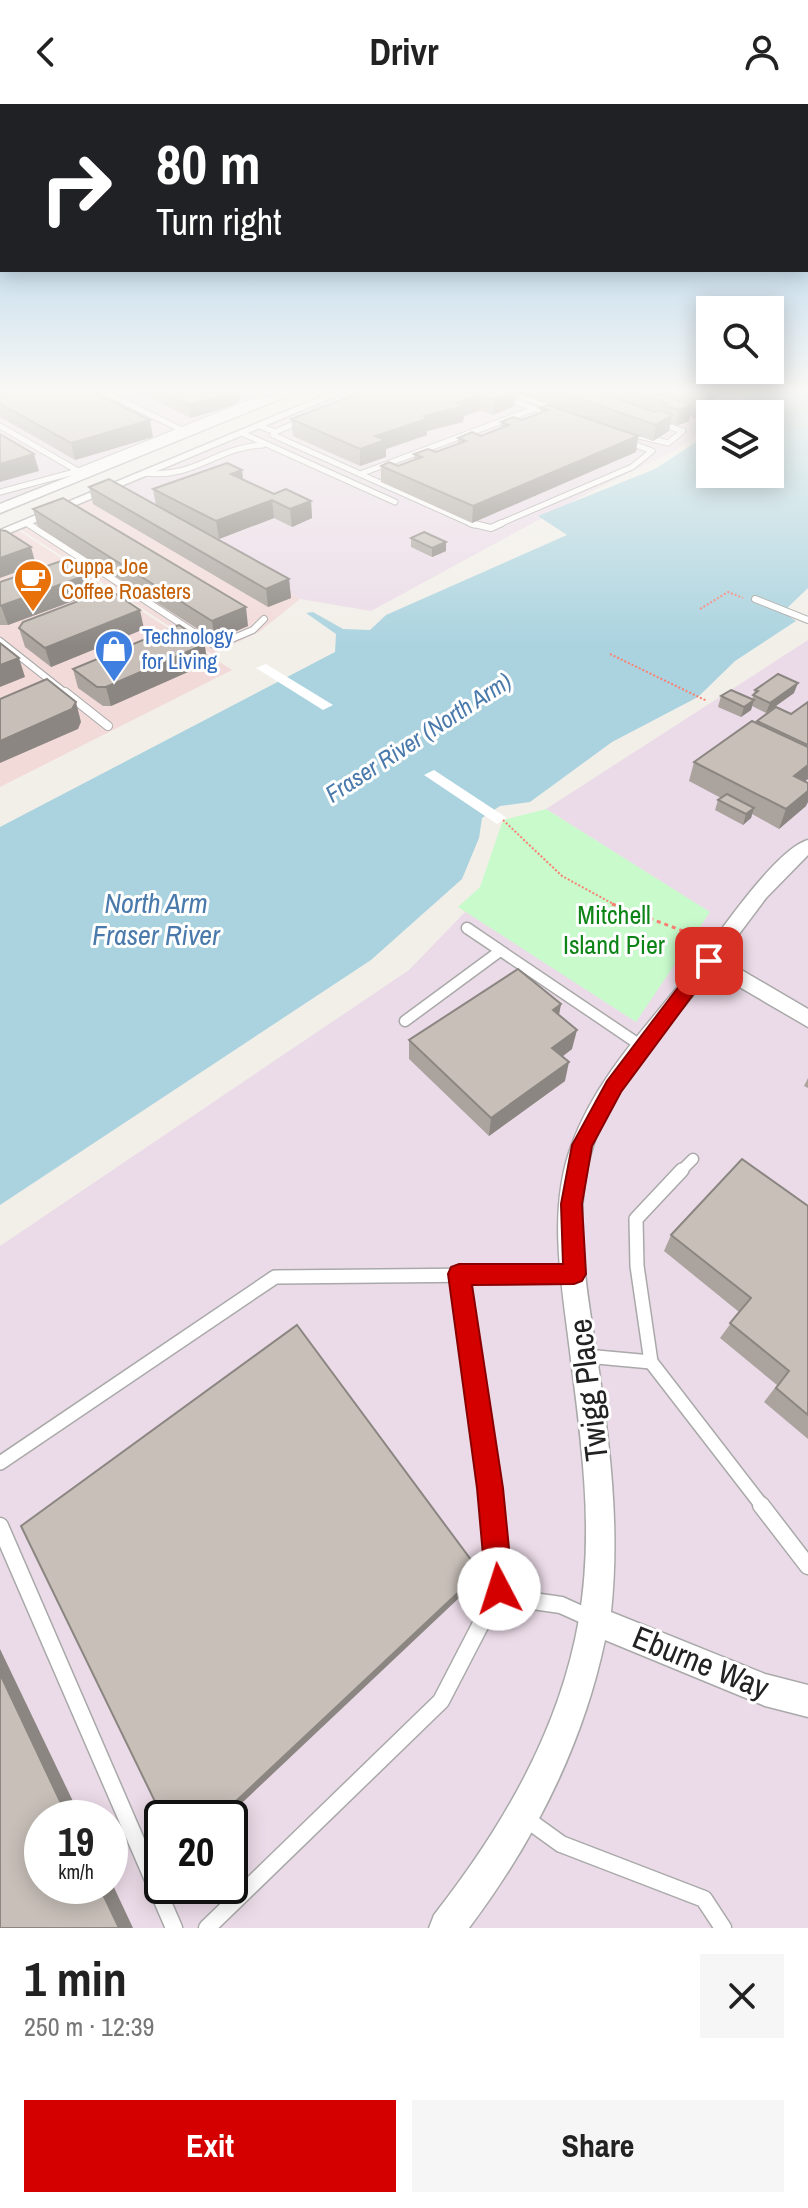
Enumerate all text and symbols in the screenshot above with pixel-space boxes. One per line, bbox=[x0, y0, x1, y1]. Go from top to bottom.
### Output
text: Drivr bbox=[370, 28, 438, 76]
icon: back bbox=[24, 30, 68, 74]
icon: person bbox=[740, 30, 784, 74]
text: 80 m bbox=[156, 126, 261, 201]
icon: right bbox=[24, 136, 128, 240]
text: Turn right bbox=[156, 198, 281, 246]
map controls bbox=[696, 296, 784, 488]
button: search bbox=[696, 296, 784, 384]
button: layers bbox=[696, 400, 784, 488]
place label: Cuppa Joe Coffee Roasters bbox=[61, 551, 191, 606]
cafe icon: Cuppa Joe Coffee Roasters bbox=[12, 558, 54, 613]
place label: Technology for Living bbox=[142, 621, 233, 676]
shop icon: Technology for Living bbox=[93, 628, 135, 683]
water label: Fraser River (North Arm) bbox=[319, 665, 517, 809]
water label: North Arm Fraser River bbox=[92, 884, 221, 954]
park label: Mitchell Island Pier bbox=[563, 897, 665, 962]
pin bbox=[675, 927, 743, 995]
icon: arrive bbox=[687, 939, 731, 983]
street label: Twigg Place bbox=[558, 1316, 618, 1464]
position arrow bbox=[457, 1547, 541, 1631]
street label: Eburne Way bbox=[626, 1615, 776, 1709]
speed limit sign: 20 bbox=[144, 1800, 248, 1904]
text: 19 bbox=[58, 1815, 94, 1868]
text: km/h bbox=[58, 1858, 94, 1885]
text: 1 min bbox=[24, 1946, 127, 2011]
button: close bbox=[700, 1954, 784, 2038]
text: 250 m · 12:39 bbox=[24, 2009, 154, 2044]
button: Exit bbox=[24, 2100, 396, 2192]
button: Share bbox=[412, 2100, 784, 2192]

